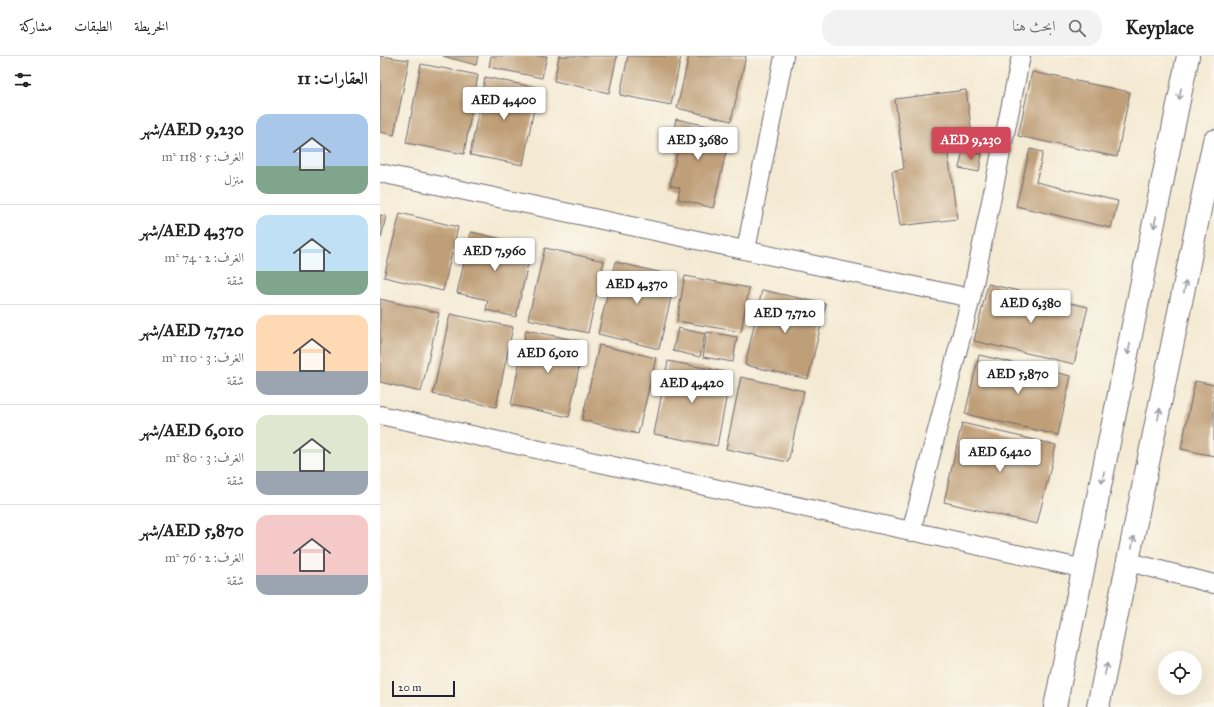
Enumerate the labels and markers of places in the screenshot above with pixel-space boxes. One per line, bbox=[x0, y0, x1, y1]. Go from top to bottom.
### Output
pin: AED 4,400 bbox=[458, 87, 550, 121]
pin: AED 3,680 bbox=[652, 127, 744, 161]
pin: AED 9,230 bbox=[925, 127, 1017, 161]
pin: AED 7,960 bbox=[449, 238, 541, 272]
pin: AED 4,370 bbox=[591, 271, 683, 305]
pin: AED 6,380 bbox=[985, 290, 1077, 324]
pin: AED 7,720 bbox=[739, 300, 831, 334]
pin: AED 6,010 bbox=[502, 340, 594, 374]
pin: AED 5,870 bbox=[972, 361, 1064, 395]
pin: AED 4,420 bbox=[646, 370, 738, 404]
pin: AED 6,420 bbox=[954, 439, 1046, 473]

